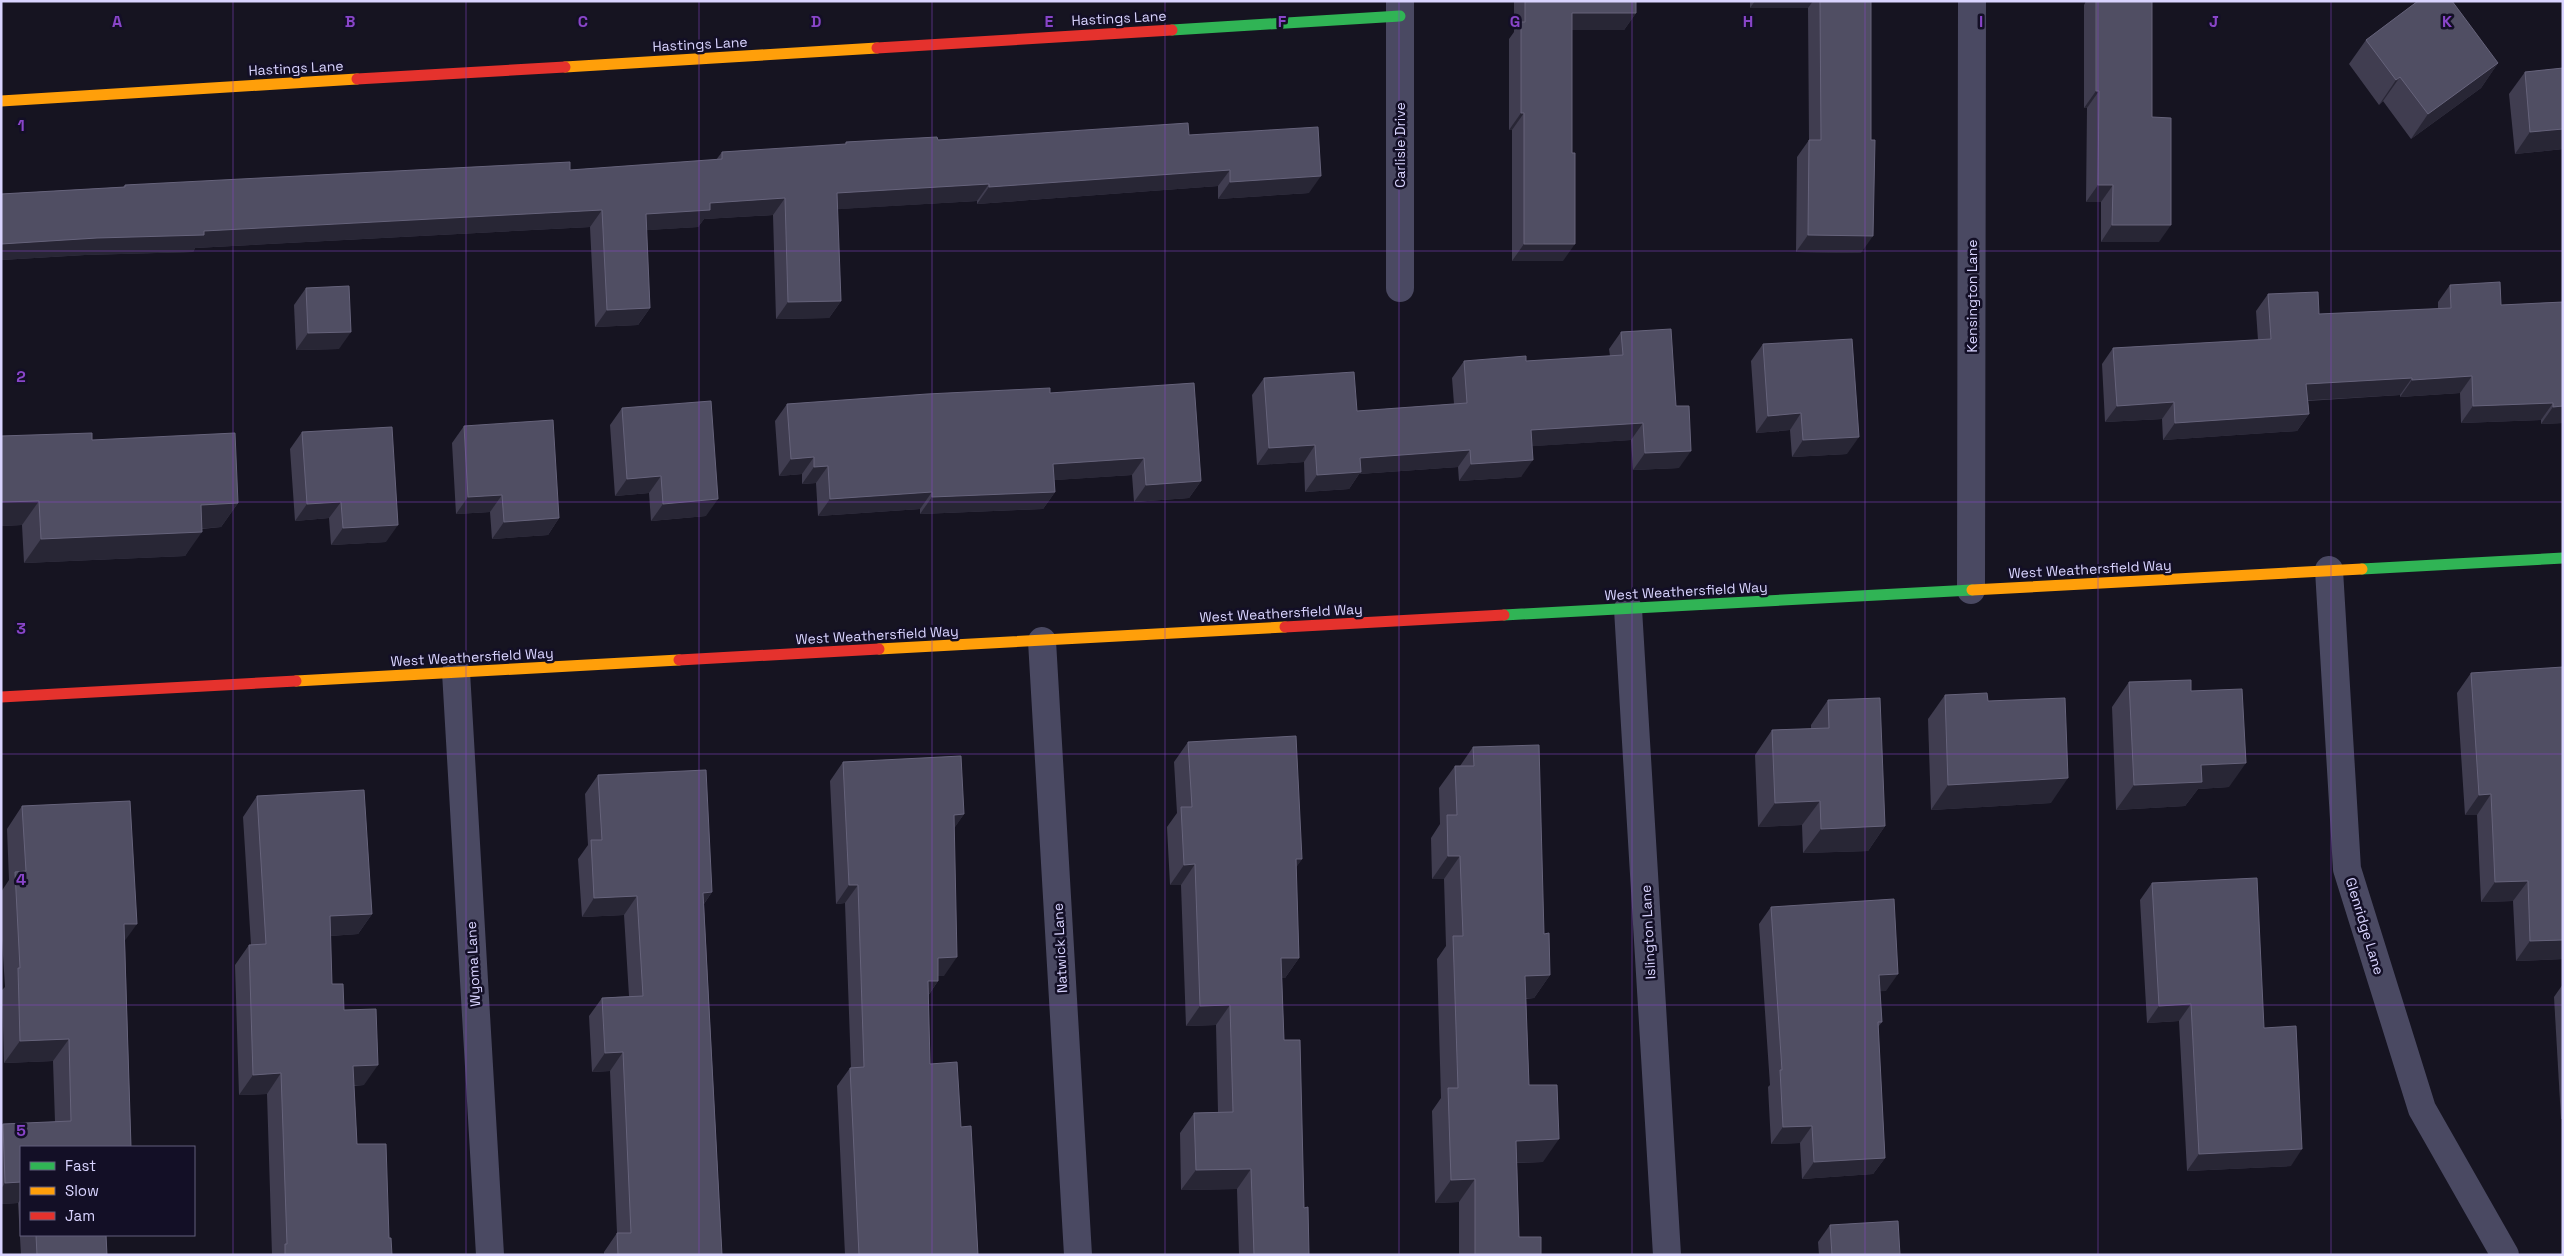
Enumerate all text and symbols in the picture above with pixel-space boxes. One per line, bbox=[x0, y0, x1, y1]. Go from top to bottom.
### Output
street label: Hastings Lane bbox=[1071, 7, 1167, 29]
text: A bbox=[112, 11, 122, 32]
text: B bbox=[345, 11, 355, 32]
text: C bbox=[578, 11, 588, 32]
text: D bbox=[811, 11, 821, 32]
text: E bbox=[1045, 11, 1054, 32]
text: F bbox=[1278, 11, 1287, 32]
text: G bbox=[1510, 11, 1520, 32]
text: H bbox=[1743, 11, 1753, 32]
text: I bbox=[1979, 11, 1983, 32]
text: J bbox=[2209, 11, 2219, 32]
text: K bbox=[2442, 11, 2452, 32]
street label: Hastings Lane bbox=[652, 33, 748, 55]
street label: Hastings Lane bbox=[248, 57, 344, 79]
street label: Carlisle Drive bbox=[1391, 102, 1409, 188]
text: 1 bbox=[17, 115, 25, 136]
street label: Kensington Lane bbox=[1963, 239, 1981, 353]
text: 2 bbox=[16, 366, 26, 387]
street label: West Weathersfield Way bbox=[2008, 556, 2172, 582]
street label: West Weathersfield Way bbox=[1604, 578, 1768, 604]
street label: West Weathersfield Way bbox=[1199, 600, 1363, 626]
text: 3 bbox=[16, 618, 26, 639]
street label: West Weathersfield Way bbox=[795, 622, 959, 648]
street label: West Weathersfield Way bbox=[390, 644, 554, 670]
text: 4 bbox=[16, 869, 26, 890]
street label: Glenridge Lane bbox=[2342, 875, 2388, 977]
street label: Islington Lane bbox=[1637, 884, 1659, 980]
street label: Natwick Lane bbox=[1049, 903, 1071, 993]
street label: Wyoma Lane bbox=[462, 921, 484, 1007]
text: 5 bbox=[16, 1120, 26, 1141]
legend bbox=[20, 1146, 195, 1236]
text: Fast bbox=[65, 1156, 96, 1175]
text: Slow bbox=[65, 1181, 99, 1200]
text: Jam bbox=[65, 1206, 95, 1225]

